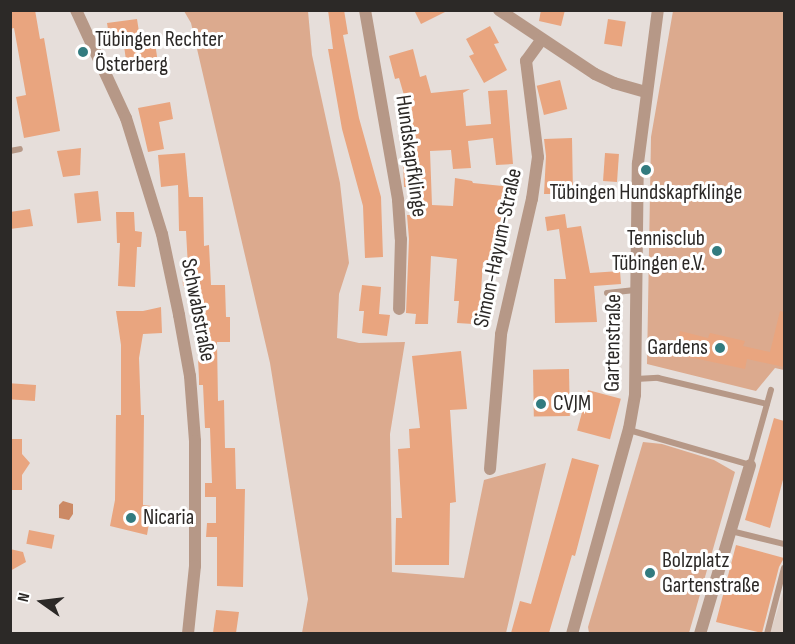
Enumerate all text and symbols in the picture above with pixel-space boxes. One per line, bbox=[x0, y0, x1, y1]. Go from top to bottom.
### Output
place label: Tübingen Rechter Österberg bbox=[95, 26, 223, 78]
marker: Tübingen Rechter Österberg bbox=[76, 45, 90, 59]
street label: Hundskapfklinge bbox=[389, 93, 433, 219]
marker: Tübingen Hundskapfklinge bbox=[639, 163, 653, 177]
street label: Simon-Hayum-Straße bbox=[468, 166, 528, 330]
place label: Tübingen Hundskapfklinge bbox=[550, 180, 742, 206]
place label: Tennisclub Tübingen e.V. bbox=[612, 225, 705, 276]
marker: Tennisclub Tübingen e.V. bbox=[710, 244, 724, 258]
street label: Schwabstraße bbox=[175, 256, 221, 364]
street label: Gartenstraße bbox=[599, 294, 627, 392]
place label: Gardens bbox=[647, 335, 708, 361]
marker: Gardens bbox=[713, 341, 727, 355]
place label: CVJM bbox=[553, 391, 591, 417]
marker: CVJM bbox=[534, 397, 548, 411]
place label: Nicaria bbox=[143, 505, 194, 531]
marker: Nicaria bbox=[124, 511, 138, 525]
place label: Bolzplatz Gartenstraße bbox=[662, 547, 760, 598]
marker: Bolzplatz Gartenstraße bbox=[643, 566, 657, 580]
north arrow bbox=[12, 572, 72, 632]
text: N bbox=[14, 591, 34, 604]

